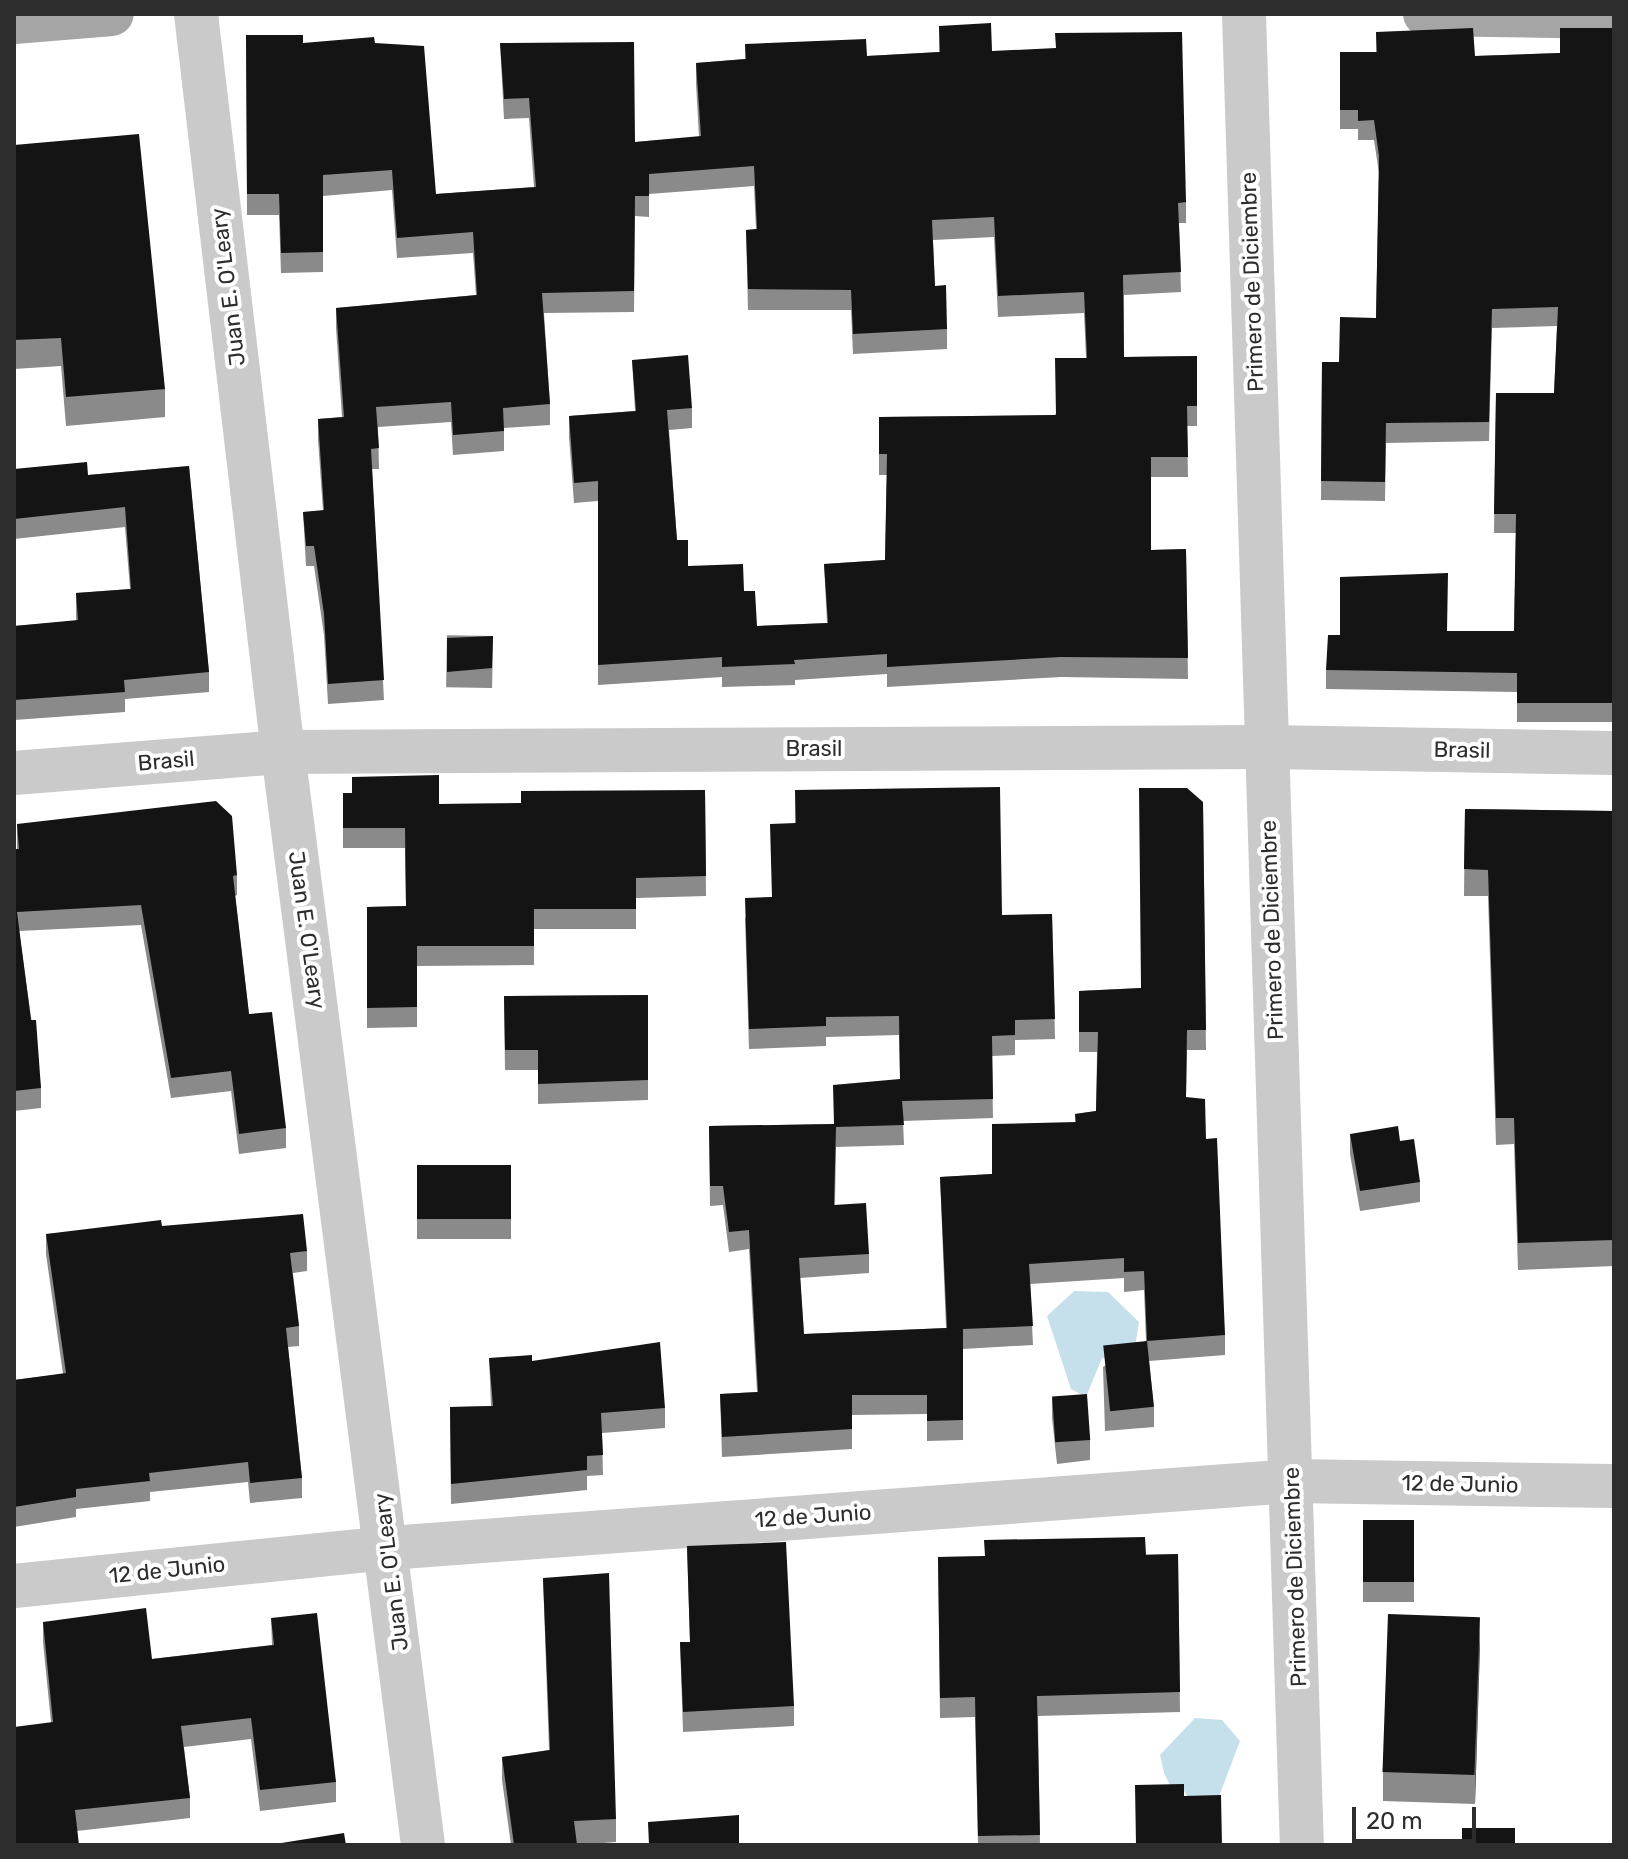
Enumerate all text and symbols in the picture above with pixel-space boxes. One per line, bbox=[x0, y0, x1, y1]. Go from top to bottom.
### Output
street label: Primero de Diciembre bbox=[1235, 172, 1269, 392]
street label: Juan E. O'Leary bbox=[205, 206, 251, 368]
street label: Brasil bbox=[786, 736, 842, 762]
street label: Brasil bbox=[1433, 736, 1491, 764]
street label: Brasil bbox=[137, 745, 195, 777]
street label: Primero de Diciembre bbox=[1255, 820, 1289, 1040]
street label: Juan E. O'Leary bbox=[283, 849, 331, 1011]
street label: Primero de Diciembre bbox=[1278, 1467, 1312, 1687]
street label: 12 de Junio bbox=[1401, 1470, 1519, 1498]
street label: Juan E. O'Leary bbox=[368, 1491, 414, 1653]
street label: 12 de Junio bbox=[754, 1499, 872, 1533]
street label: 12 de Junio bbox=[107, 1551, 227, 1589]
scale bar bbox=[1356, 1791, 1480, 1841]
text: 20 m bbox=[1366, 1807, 1423, 1835]

